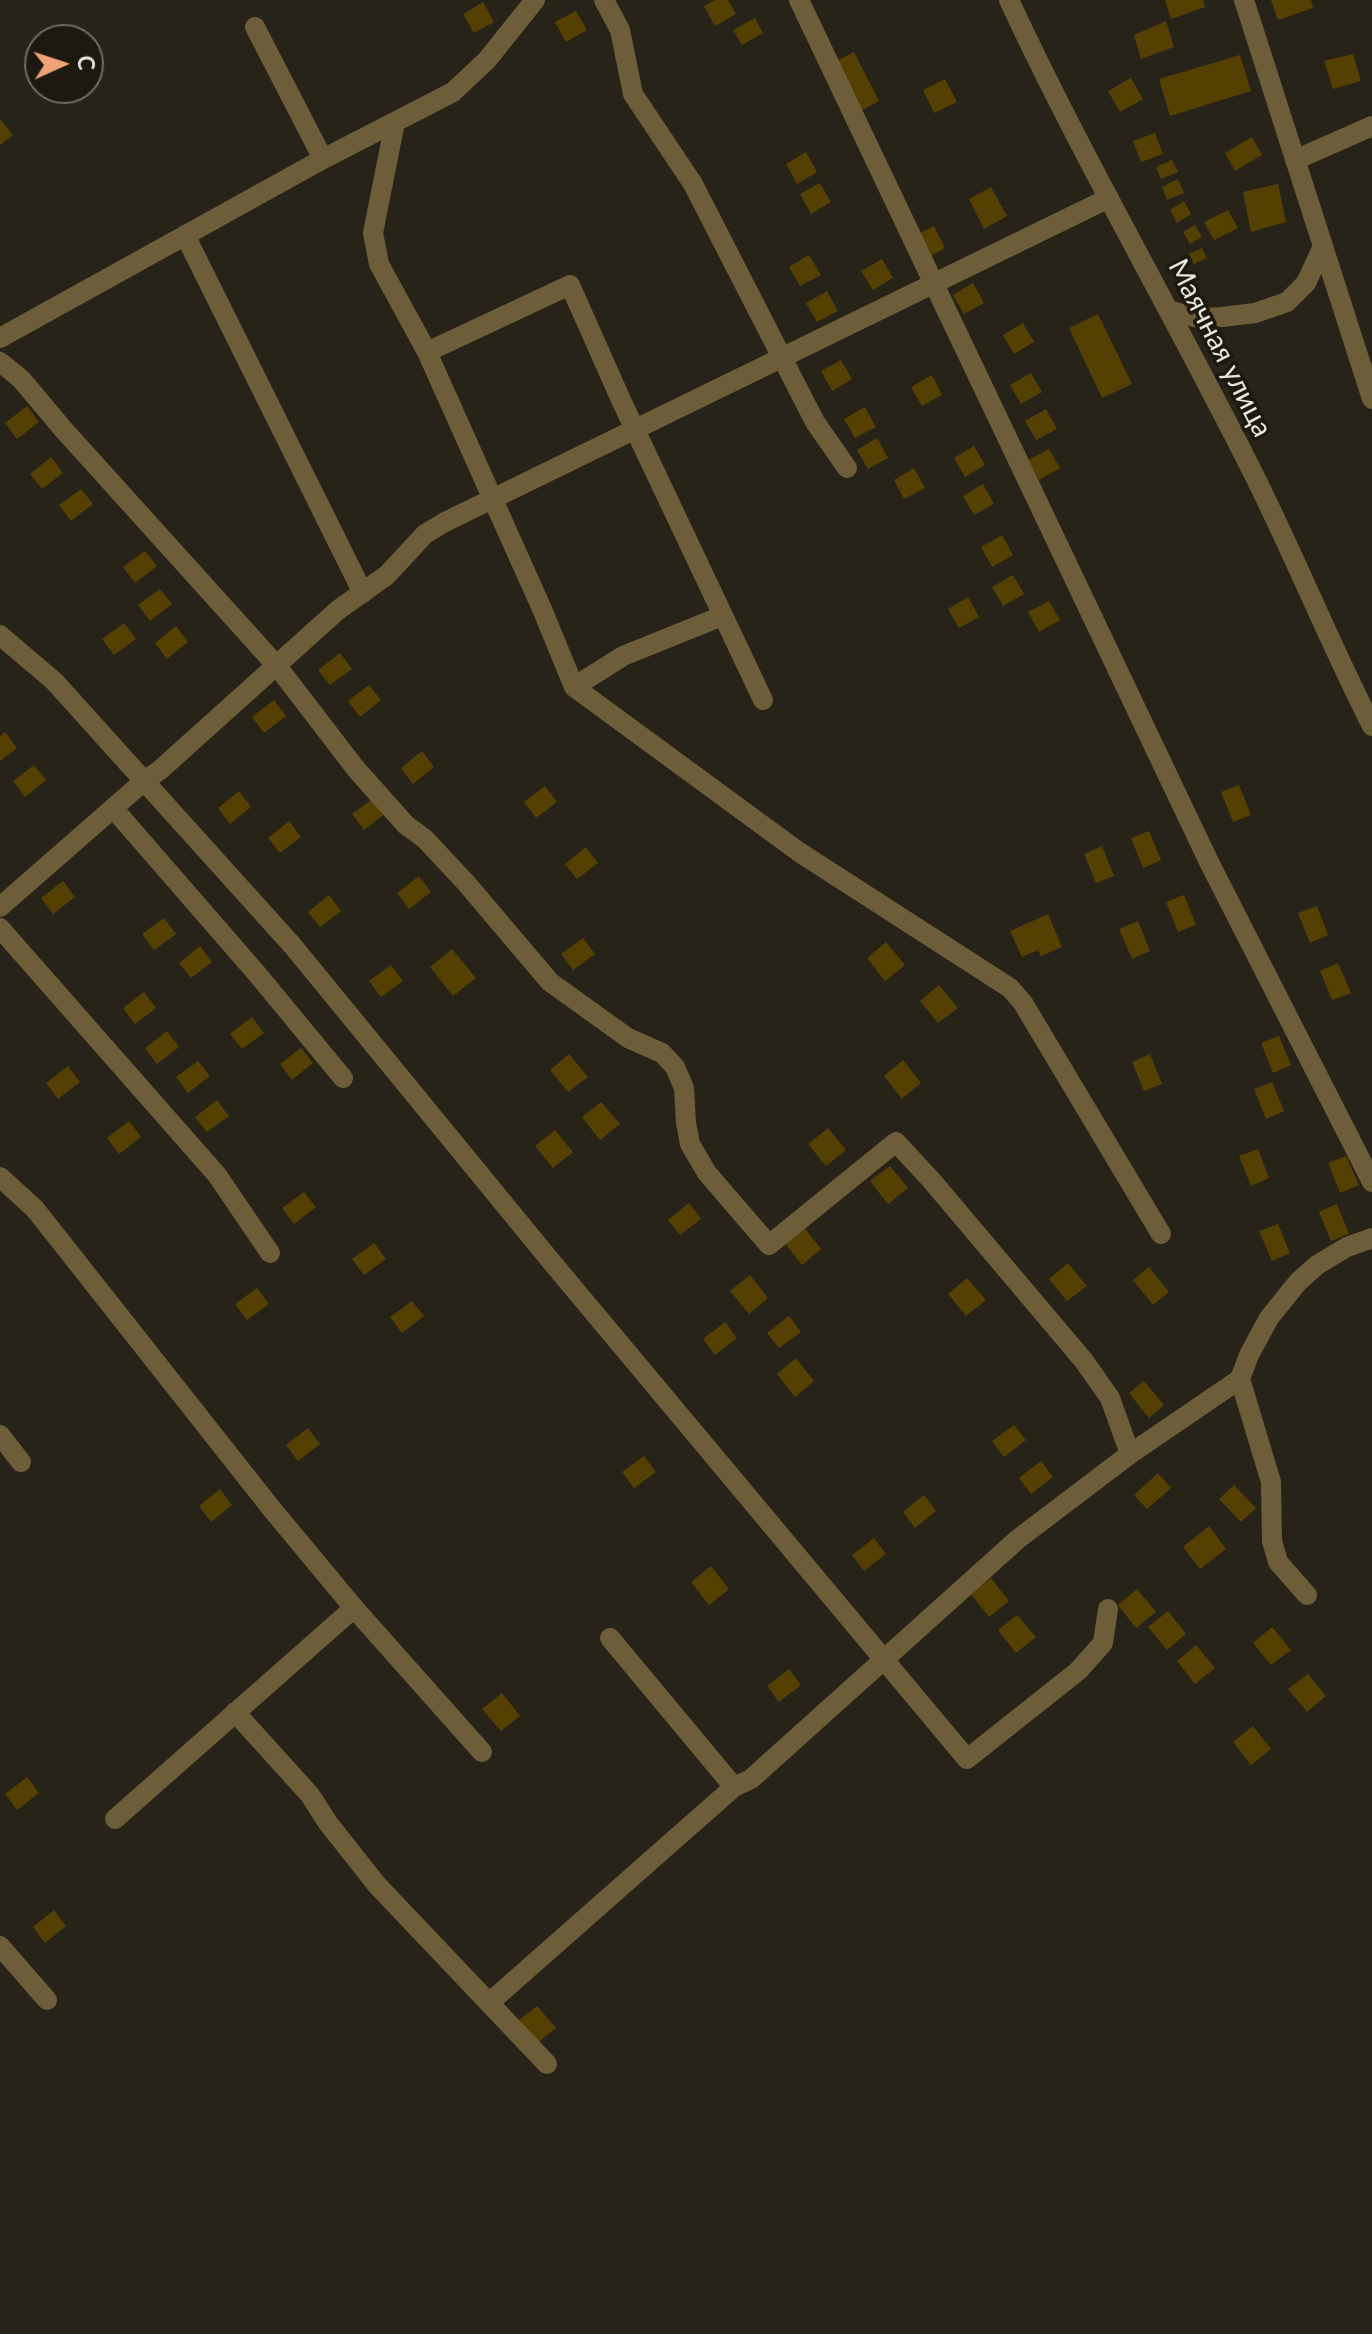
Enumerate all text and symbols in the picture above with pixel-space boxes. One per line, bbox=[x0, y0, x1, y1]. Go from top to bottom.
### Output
north arrow bbox=[24, 24, 104, 104]
text: С bbox=[73, 55, 100, 71]
street label: Маячная улица bbox=[1161, 254, 1279, 442]

